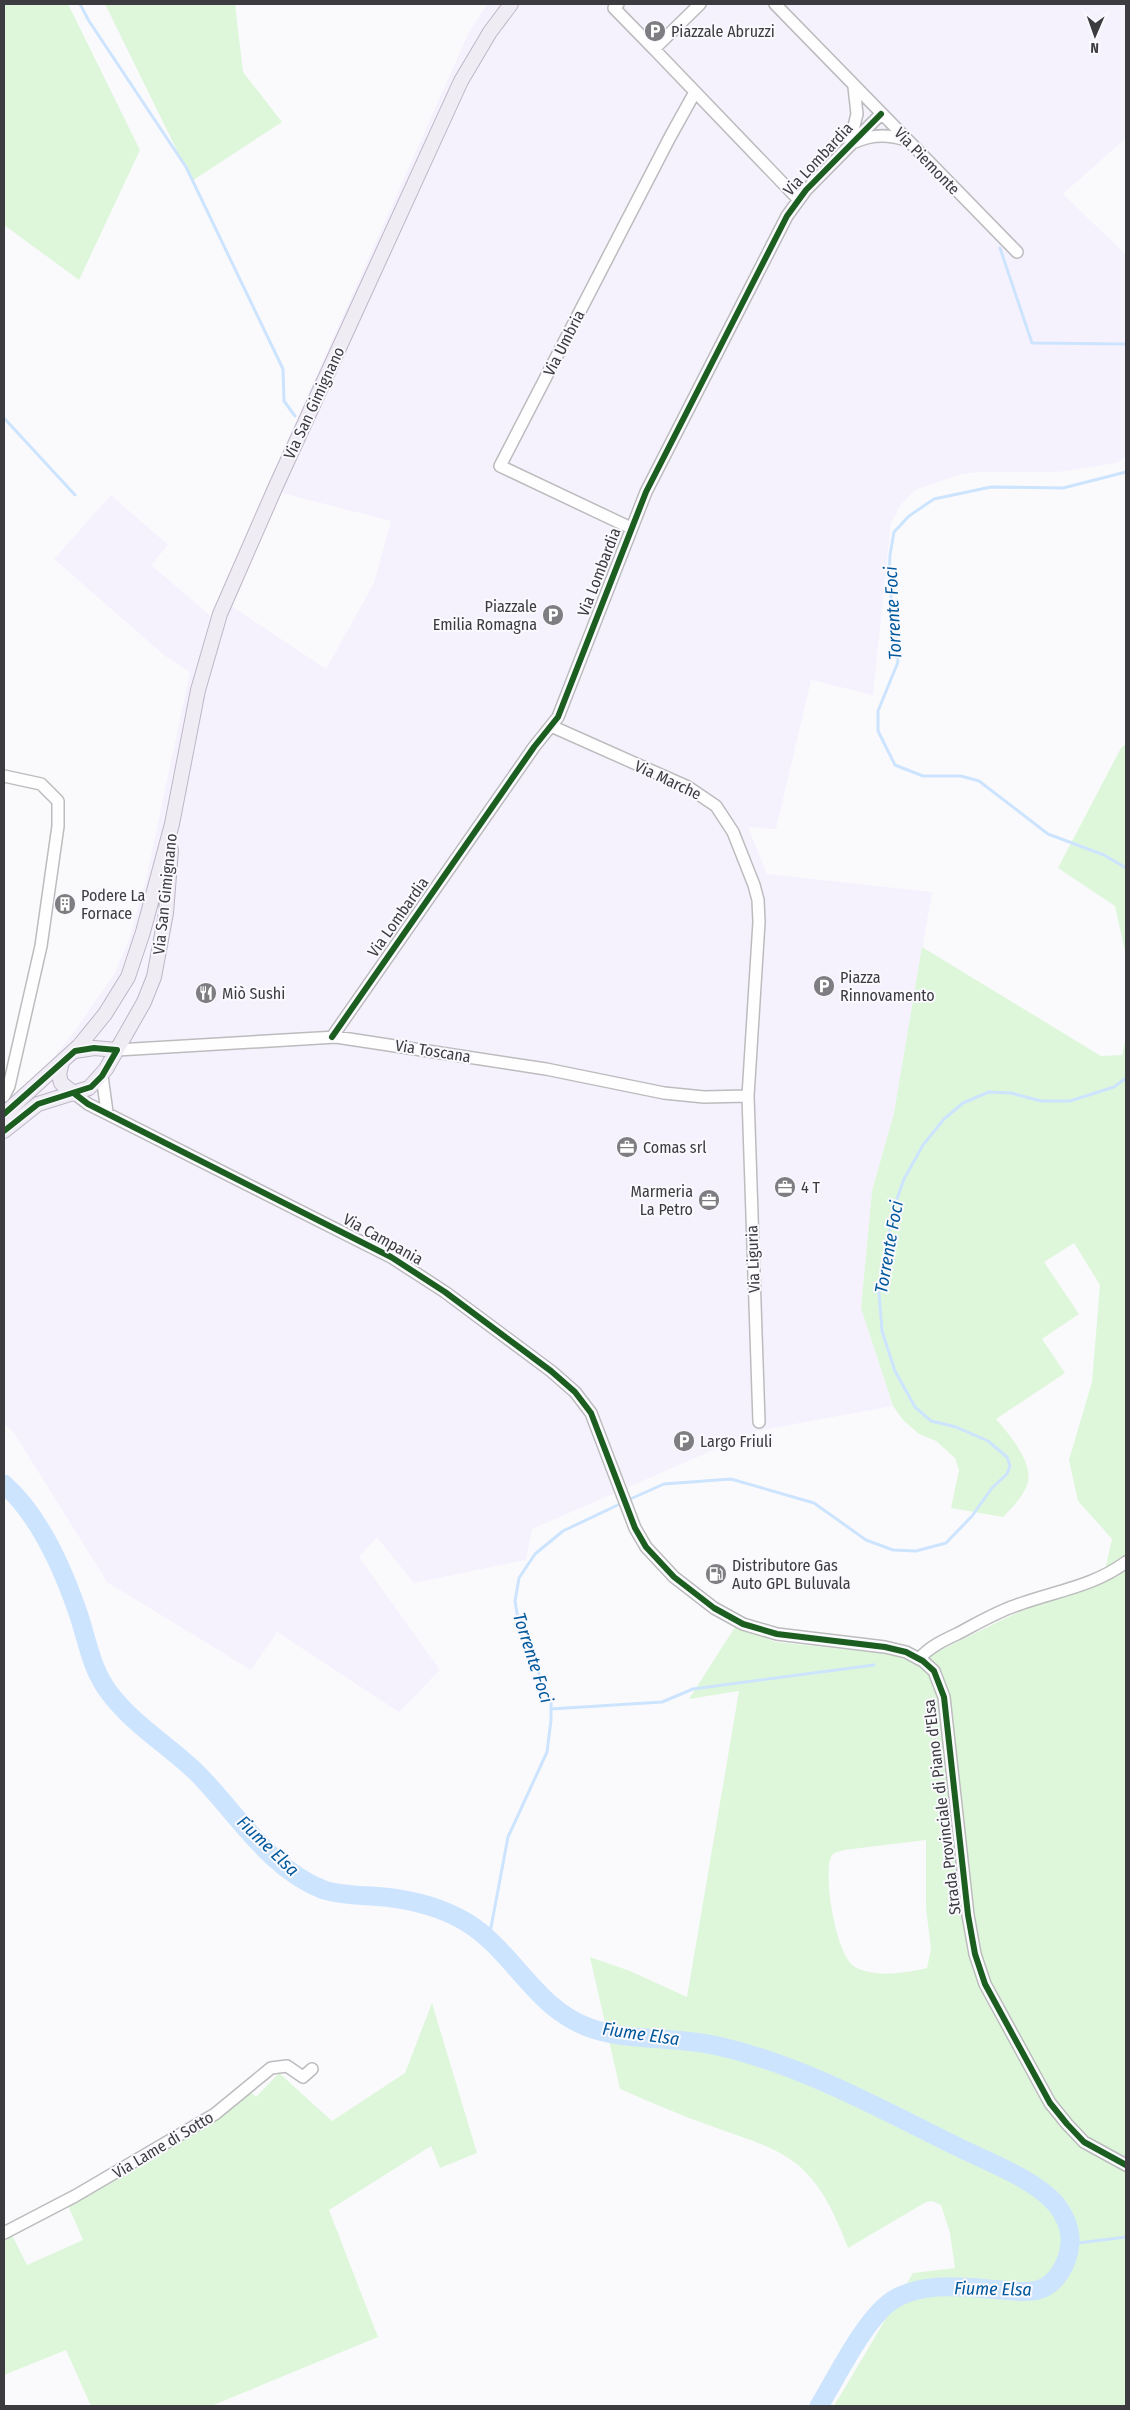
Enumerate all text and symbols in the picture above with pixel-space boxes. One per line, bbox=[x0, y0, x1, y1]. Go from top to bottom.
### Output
north arrow bbox=[1070, 10, 1120, 60]
parking icon: Piazzale Abruzzi bbox=[643, 19, 667, 43]
place label: Piazzale Abruzzi bbox=[671, 22, 775, 41]
text: N bbox=[1090, 39, 1099, 56]
street label: Via Lombardia bbox=[779, 118, 857, 199]
street label: Via Piemonte bbox=[890, 123, 964, 199]
street label: Via Umbria bbox=[539, 307, 589, 379]
street label: Via San Gimignano bbox=[280, 344, 348, 462]
street label: Via Lombardia bbox=[573, 525, 625, 619]
water label: Torrente Foci bbox=[880, 565, 906, 660]
place label: Piazzale Emilia Romagna bbox=[433, 597, 537, 634]
parking icon: Piazzale Emilia Romagna bbox=[541, 603, 565, 627]
street label: Via Marche bbox=[632, 756, 704, 804]
street label: Via San Gimignano bbox=[149, 832, 181, 956]
street label: Via Lombardia bbox=[364, 873, 433, 961]
place label: Podere La Fornace bbox=[81, 886, 146, 923]
building icon: Podere La Fornace bbox=[53, 892, 77, 916]
place label: Piazza Rinnovamento bbox=[840, 968, 935, 1005]
parking icon: Piazza Rinnovamento bbox=[812, 974, 836, 998]
restaurant icon: Miò Sushi bbox=[194, 981, 218, 1005]
place label: Miò Sushi bbox=[222, 984, 285, 1003]
street label: Via Toscana bbox=[394, 1036, 472, 1066]
office icon: Comas srl bbox=[615, 1135, 639, 1159]
place label: Comas srl bbox=[643, 1138, 707, 1157]
office icon: 4 T bbox=[773, 1175, 797, 1199]
place label: 4 T bbox=[801, 1178, 821, 1197]
place label: Marmeria La Petro bbox=[631, 1182, 693, 1219]
office icon: Marmeria La Petro bbox=[697, 1188, 721, 1212]
water label: Torrente Foci bbox=[870, 1198, 908, 1295]
street label: Via Campania bbox=[340, 1209, 426, 1269]
street label: Via Liguria bbox=[742, 1224, 764, 1293]
parking icon: Largo Friuli bbox=[672, 1429, 696, 1453]
place label: Largo Friuli bbox=[700, 1432, 772, 1451]
place label: Distributore Gas Auto GPL Buluvala bbox=[732, 1556, 851, 1593]
fuel station icon: Distributore Gas Auto GPL Buluvala bbox=[704, 1562, 728, 1586]
water label: Torrente Foci bbox=[508, 1610, 558, 1706]
street label: Strada Provinciale di Piano d'Elsa bbox=[919, 1698, 965, 1916]
water label: Fiume Elsa bbox=[232, 1811, 304, 1881]
water label: Fiume Elsa bbox=[601, 2018, 681, 2050]
street label: Via Lame di Sotto bbox=[109, 2108, 217, 2182]
water label: Fiume Elsa bbox=[954, 2277, 1032, 2301]

